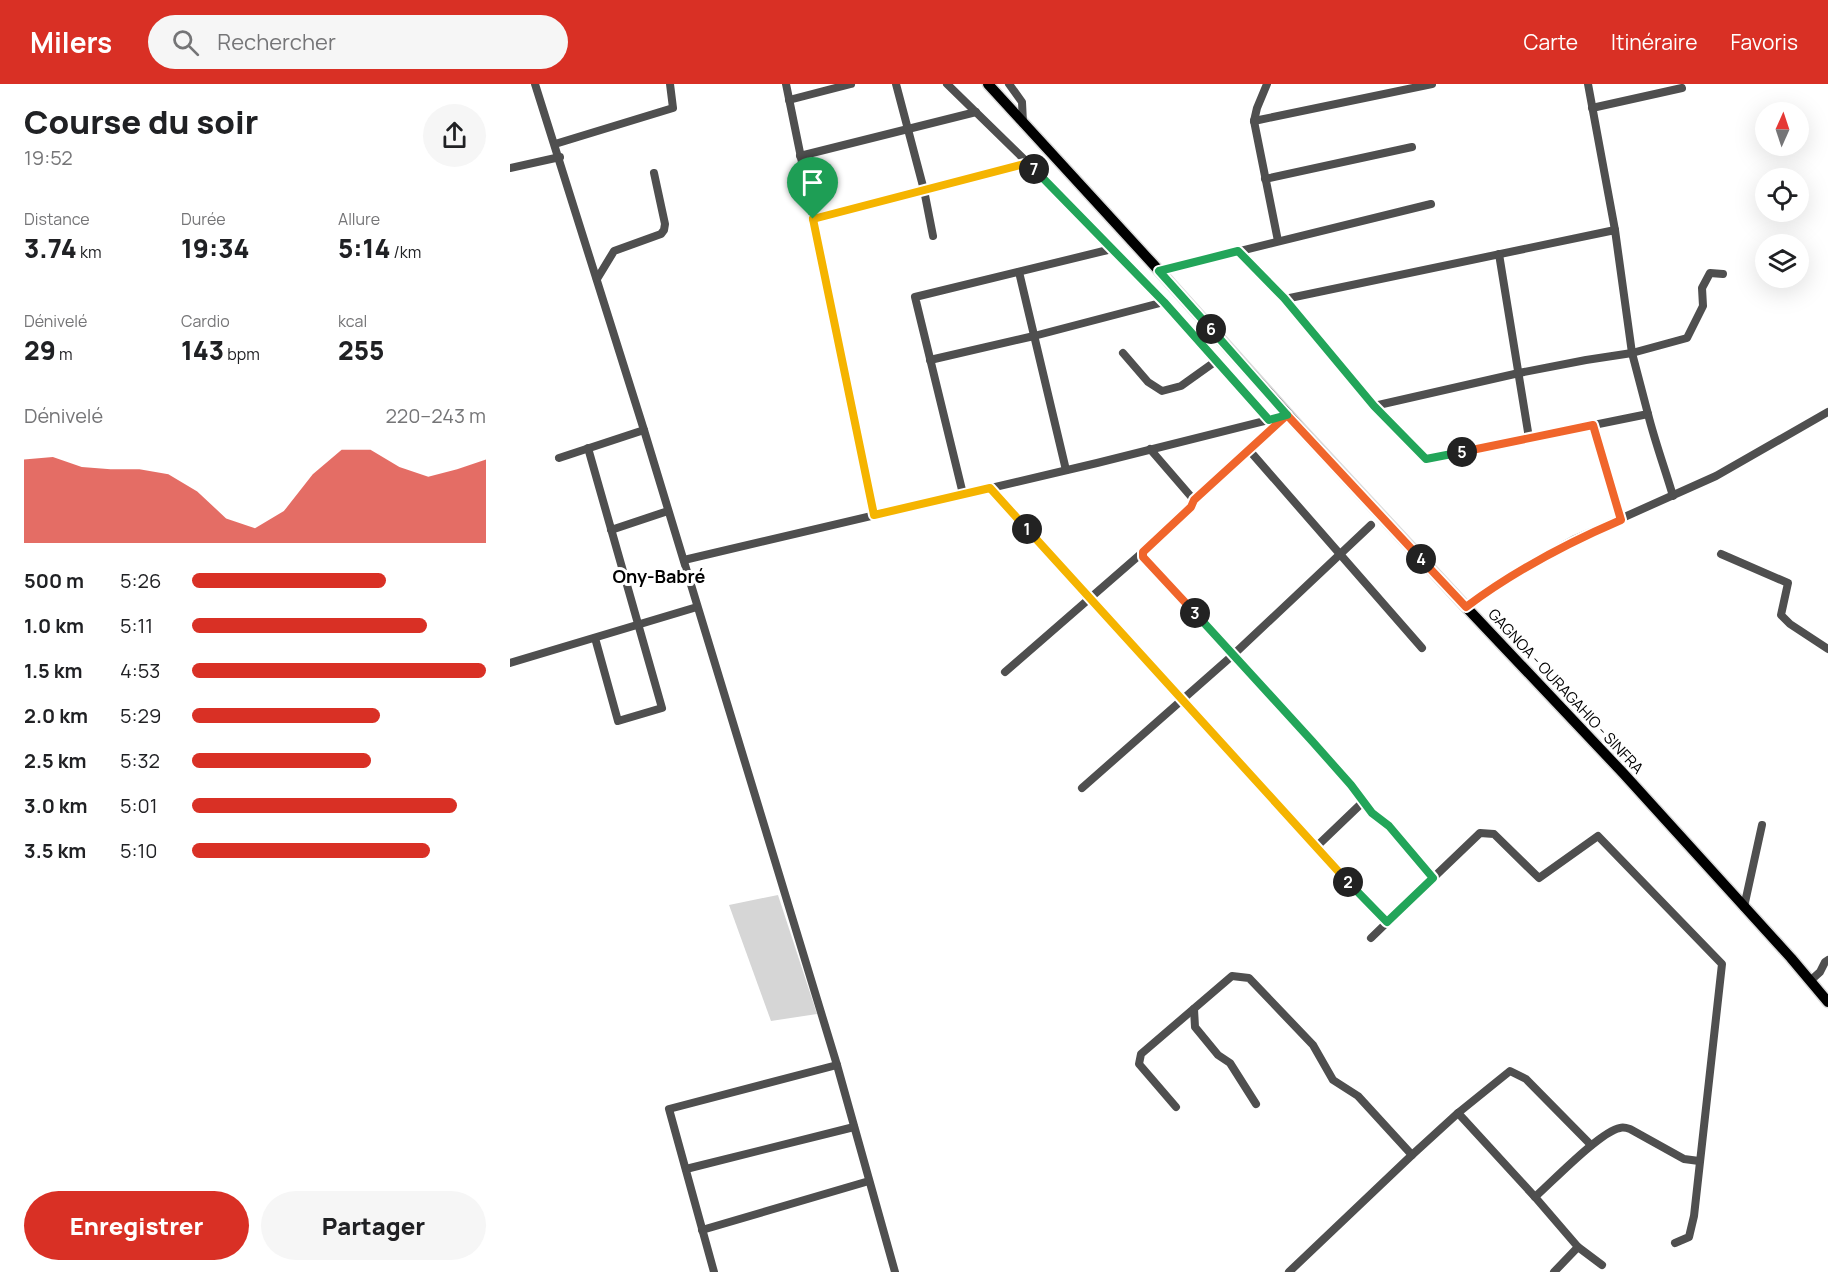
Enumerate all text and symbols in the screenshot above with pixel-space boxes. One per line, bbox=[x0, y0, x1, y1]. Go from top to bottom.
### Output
search box bbox=[148, 15, 568, 69]
text: Milers bbox=[30, 23, 112, 61]
icon: search bbox=[169, 26, 202, 59]
text: Rechercher bbox=[217, 27, 336, 57]
text: Carte bbox=[1524, 28, 1578, 56]
text: Itinéraire bbox=[1611, 28, 1697, 56]
text: Favoris bbox=[1730, 28, 1798, 56]
text: Course du soir bbox=[24, 99, 258, 144]
north arrow bbox=[1755, 102, 1809, 156]
map controls bbox=[1755, 102, 1809, 288]
button: share bbox=[423, 104, 486, 167]
text: 19:52 bbox=[24, 144, 73, 171]
pin: 7 bbox=[1019, 154, 1049, 184]
pin bbox=[787, 157, 838, 219]
text: 7 bbox=[1030, 158, 1038, 180]
icon: arrive bbox=[796, 166, 829, 199]
button: locate bbox=[1755, 168, 1809, 222]
text: Distance bbox=[24, 208, 90, 230]
text: Durée bbox=[181, 208, 226, 230]
text: Allure bbox=[338, 208, 380, 230]
text: 3.74 bbox=[24, 230, 77, 266]
text: 19:34 bbox=[181, 230, 250, 266]
text: 5:14 bbox=[338, 230, 390, 266]
button: layers bbox=[1755, 234, 1809, 288]
text: km bbox=[77, 241, 102, 263]
text: /km bbox=[390, 241, 421, 263]
text: Dénivelé bbox=[24, 310, 87, 332]
text: Cardio bbox=[181, 310, 230, 332]
text: kcal bbox=[338, 310, 367, 332]
pin: 6 bbox=[1196, 314, 1226, 344]
text: 6 bbox=[1206, 318, 1216, 340]
text: 29 bbox=[24, 332, 56, 368]
text: 143 bbox=[181, 332, 224, 368]
text: 255 bbox=[338, 332, 384, 368]
text: m bbox=[56, 343, 73, 365]
text: bpm bbox=[224, 343, 260, 365]
text: Dénivelé bbox=[24, 402, 103, 429]
text: 220–243 m bbox=[385, 402, 486, 429]
pin: 5 bbox=[1447, 437, 1477, 467]
text: 5 bbox=[1457, 441, 1467, 463]
pin: 1 bbox=[1012, 514, 1042, 544]
text: 1 bbox=[1023, 518, 1031, 540]
pin: 4 bbox=[1406, 544, 1436, 574]
text: 4 bbox=[1416, 548, 1426, 570]
district label: Ony-Babré bbox=[613, 564, 706, 588]
text: 500 m bbox=[24, 567, 84, 594]
text: 5:26 bbox=[120, 567, 161, 594]
pin: 3 bbox=[1180, 598, 1210, 628]
text: 3 bbox=[1190, 602, 1200, 624]
street label: GAGNOA - OURAGAHIO - SINFRA bbox=[1484, 604, 1649, 779]
text: 1.0 km bbox=[24, 612, 84, 639]
text: 5:11 bbox=[120, 612, 153, 639]
text: 1.5 km bbox=[24, 657, 83, 684]
text: 4:53 bbox=[120, 657, 160, 684]
text: 2.0 km bbox=[24, 702, 88, 729]
text: 5:29 bbox=[120, 702, 161, 729]
text: 2.5 km bbox=[24, 747, 86, 774]
text: 5:32 bbox=[120, 747, 160, 774]
text: 3.0 km bbox=[24, 792, 88, 819]
text: 5:01 bbox=[120, 792, 158, 819]
text: 3.5 km bbox=[24, 837, 86, 864]
text: 5:10 bbox=[120, 837, 158, 864]
pin: 2 bbox=[1333, 867, 1363, 897]
text: 2 bbox=[1343, 871, 1353, 893]
button: Enregistrer bbox=[24, 1191, 249, 1260]
button: Partager bbox=[261, 1191, 486, 1260]

